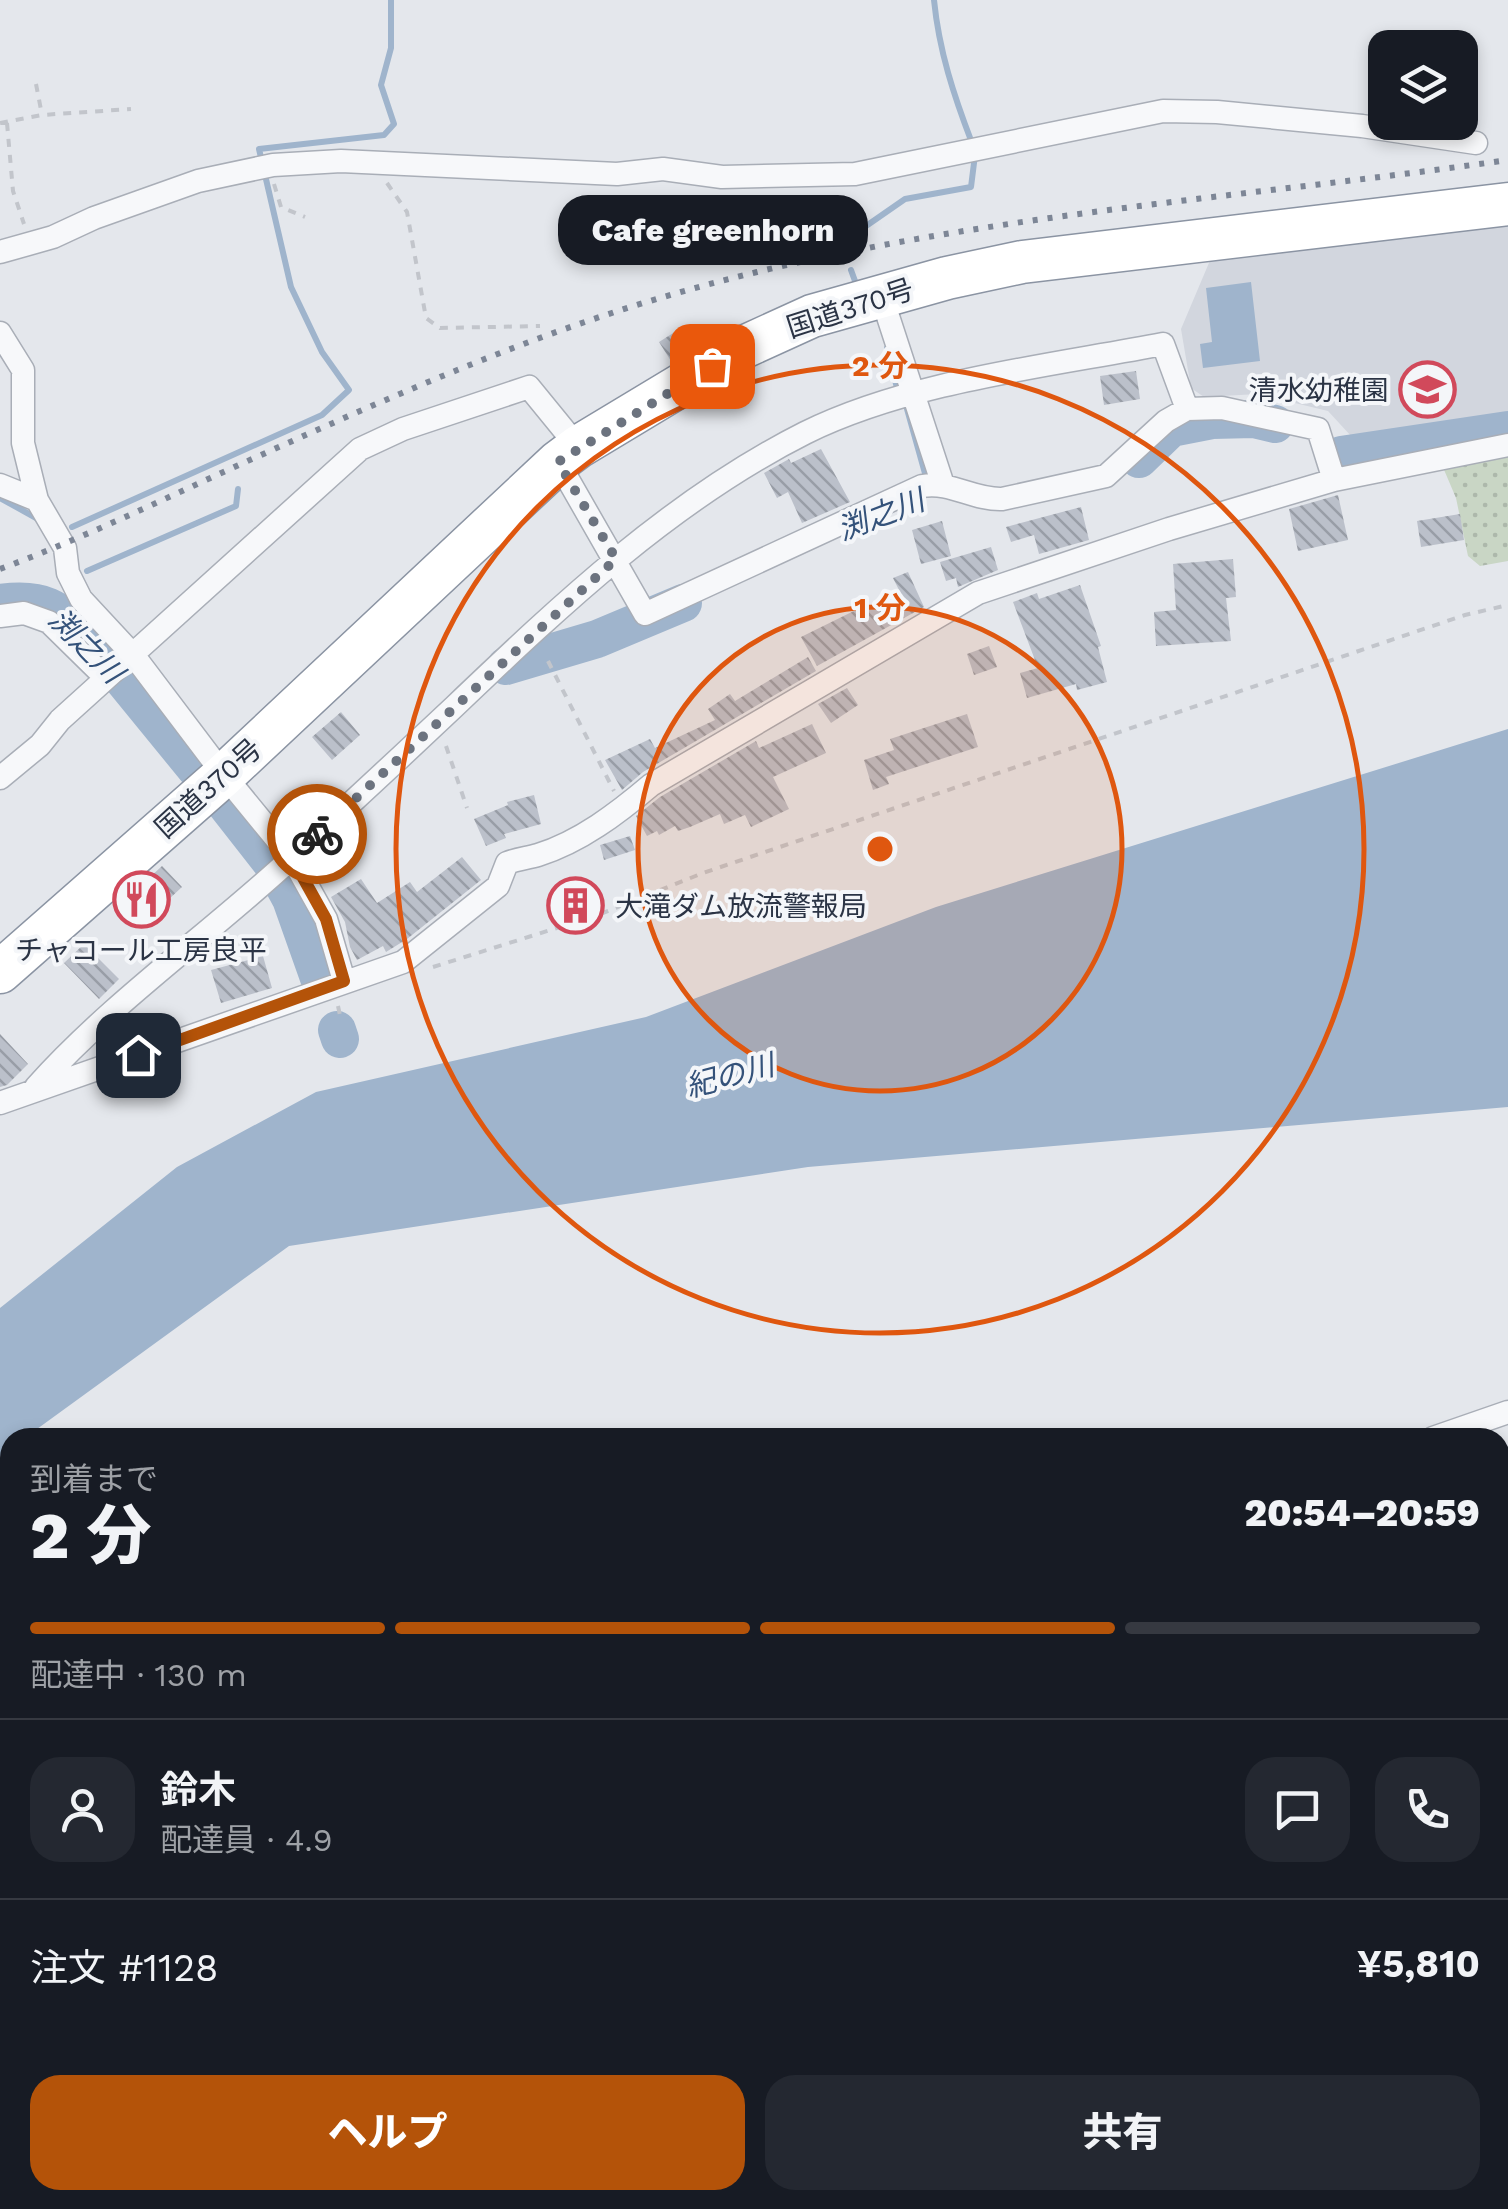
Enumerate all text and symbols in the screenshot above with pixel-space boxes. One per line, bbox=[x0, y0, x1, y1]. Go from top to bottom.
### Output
map controls bbox=[1368, 30, 1478, 140]
button: layers bbox=[1368, 30, 1478, 140]
callout: Cafe greenhorn bbox=[557, 196, 867, 266]
text: Cafe greenhorn bbox=[592, 211, 834, 249]
street label: 国道370号 bbox=[782, 272, 918, 345]
pin bbox=[670, 324, 755, 409]
icon: bag bbox=[685, 339, 740, 394]
text: 2 分 bbox=[852, 348, 908, 383]
school or university icon: 清水幼稚園 bbox=[1398, 360, 1458, 420]
place label: 清水幼稚園 bbox=[1249, 374, 1389, 407]
water label: 渕之川 bbox=[833, 481, 932, 547]
text: 1 分 bbox=[854, 590, 906, 625]
water label: 渕之川 bbox=[42, 601, 133, 692]
street label: 国道370号 bbox=[148, 732, 268, 845]
courier bbox=[267, 784, 367, 884]
icon: bike bbox=[290, 807, 345, 862]
centre of rings bbox=[862, 831, 898, 867]
restaurant icon: チャコール工房良平 bbox=[111, 869, 171, 929]
building icon: 大滝ダム放流警報局 bbox=[546, 876, 606, 936]
place label: 大滝ダム放流警報局 bbox=[615, 890, 867, 923]
place label: チャコール工房良平 bbox=[15, 934, 267, 967]
pin bbox=[96, 1013, 181, 1098]
icon: home bbox=[111, 1028, 166, 1083]
water label: 紀の川 bbox=[682, 1046, 781, 1104]
text: 到着まで bbox=[30, 1460, 158, 1498]
text: 20:54–20:59 bbox=[1244, 1491, 1480, 1535]
text: 2 分 bbox=[30, 1498, 151, 1574]
text: 配達中 · 130 m bbox=[30, 1656, 247, 1694]
button: person bbox=[30, 1757, 135, 1862]
button: chat bbox=[1245, 1757, 1350, 1862]
button: phone bbox=[1375, 1757, 1480, 1862]
text: 鈴木 bbox=[160, 1768, 236, 1812]
text: 配達員 · 4.9 bbox=[160, 1821, 333, 1859]
text: ¥5,810 bbox=[1357, 1942, 1480, 1986]
text: 注文 #1128 bbox=[30, 1946, 218, 1990]
button: ヘルプ bbox=[30, 2075, 745, 2190]
button: 共有 bbox=[765, 2075, 1480, 2190]

